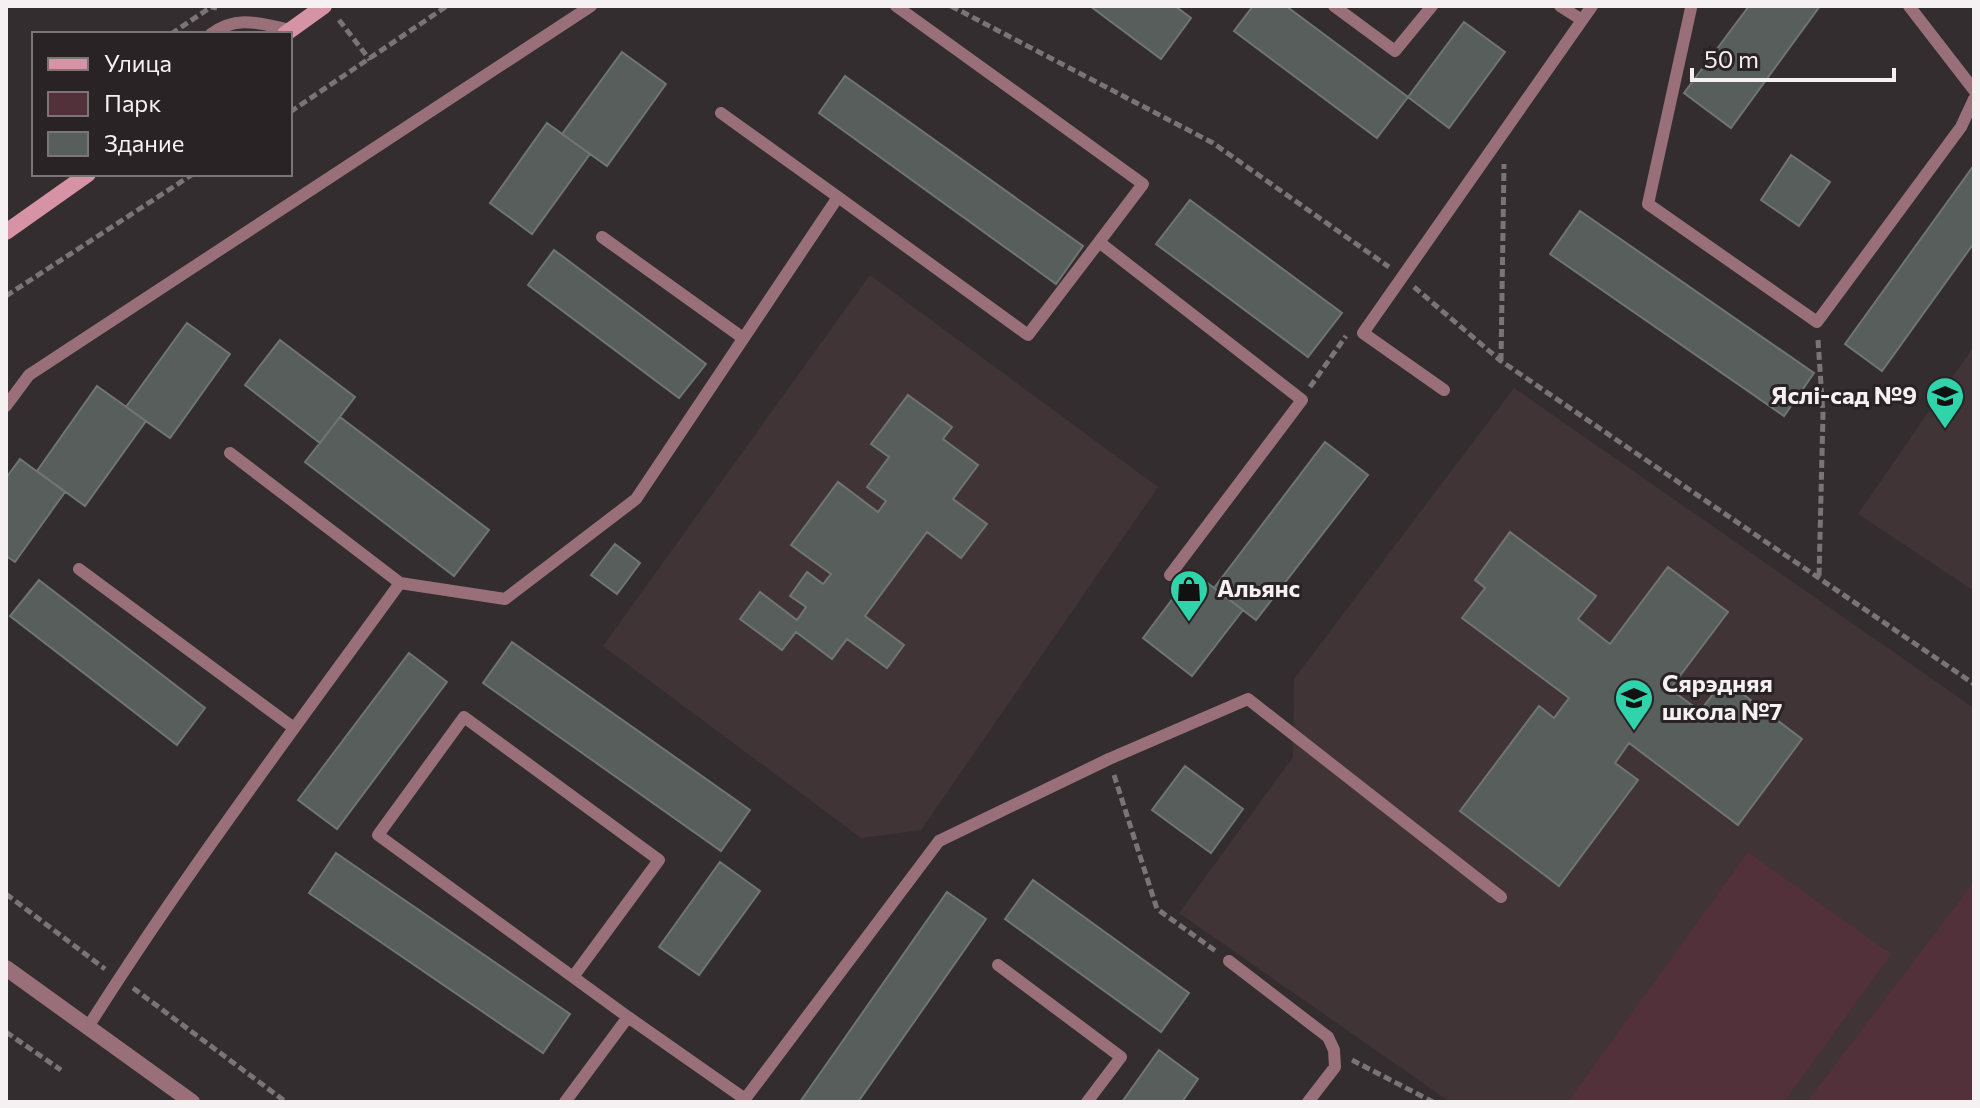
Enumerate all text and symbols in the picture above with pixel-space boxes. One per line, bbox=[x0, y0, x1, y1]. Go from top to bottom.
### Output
legend bbox=[32, 32, 292, 176]
scale bar bbox=[1692, 32, 1894, 82]
text: 50 m bbox=[1704, 44, 1759, 73]
text: Улица bbox=[104, 48, 172, 77]
text: Парк bbox=[104, 88, 161, 117]
text: Здание bbox=[104, 128, 184, 157]
school or university icon: Яслі-сад №9 bbox=[1924, 375, 1966, 430]
place label: Яслі-сад №9 bbox=[1771, 380, 1917, 409]
shop icon: Альянс bbox=[1168, 568, 1210, 623]
place label: Альянс bbox=[1217, 573, 1300, 602]
place label: Сярэдняя школа №7 bbox=[1662, 668, 1782, 725]
school or university icon: Сярэдняя школа №7 bbox=[1613, 677, 1655, 732]

